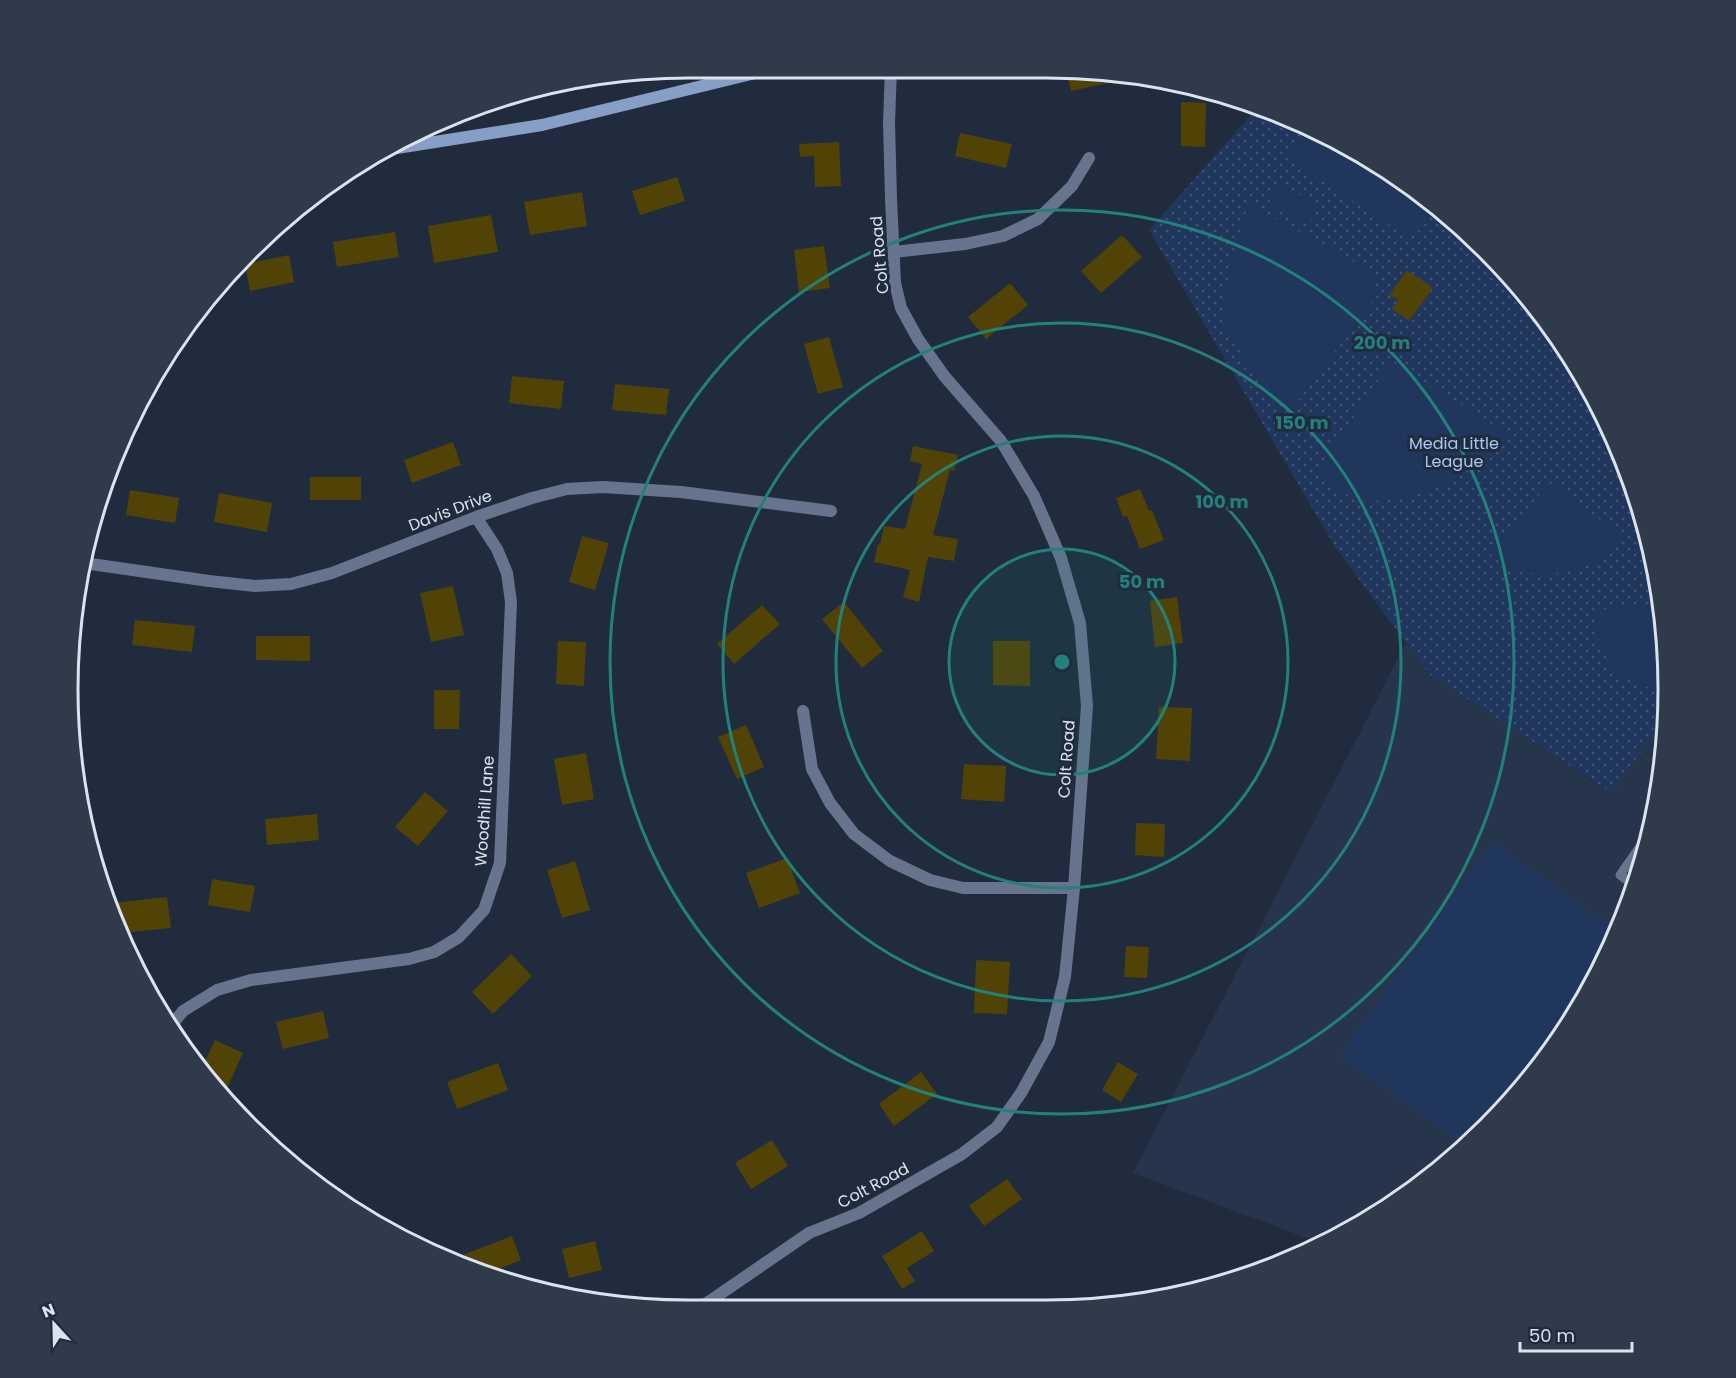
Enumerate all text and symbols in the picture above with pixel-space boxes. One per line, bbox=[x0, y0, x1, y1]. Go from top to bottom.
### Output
street label: Colt Road bbox=[865, 215, 894, 295]
text: 200 m bbox=[1354, 330, 1410, 355]
text: 150 m bbox=[1275, 410, 1329, 435]
park label: Media Little League bbox=[1409, 432, 1499, 473]
street label: Davis Drive bbox=[405, 484, 495, 537]
text: 100 m bbox=[1195, 489, 1249, 514]
text: 50 m bbox=[1119, 569, 1165, 594]
centre of rings bbox=[1052, 652, 1072, 672]
street label: Colt Road bbox=[1052, 719, 1081, 799]
street label: Woodhill Lane bbox=[469, 755, 500, 867]
street label: Colt Road bbox=[833, 1157, 913, 1214]
north arrow bbox=[24, 1294, 84, 1354]
text: N bbox=[39, 1298, 58, 1323]
scale bar bbox=[1520, 1315, 1632, 1353]
text: 50 m bbox=[1529, 1323, 1575, 1348]

